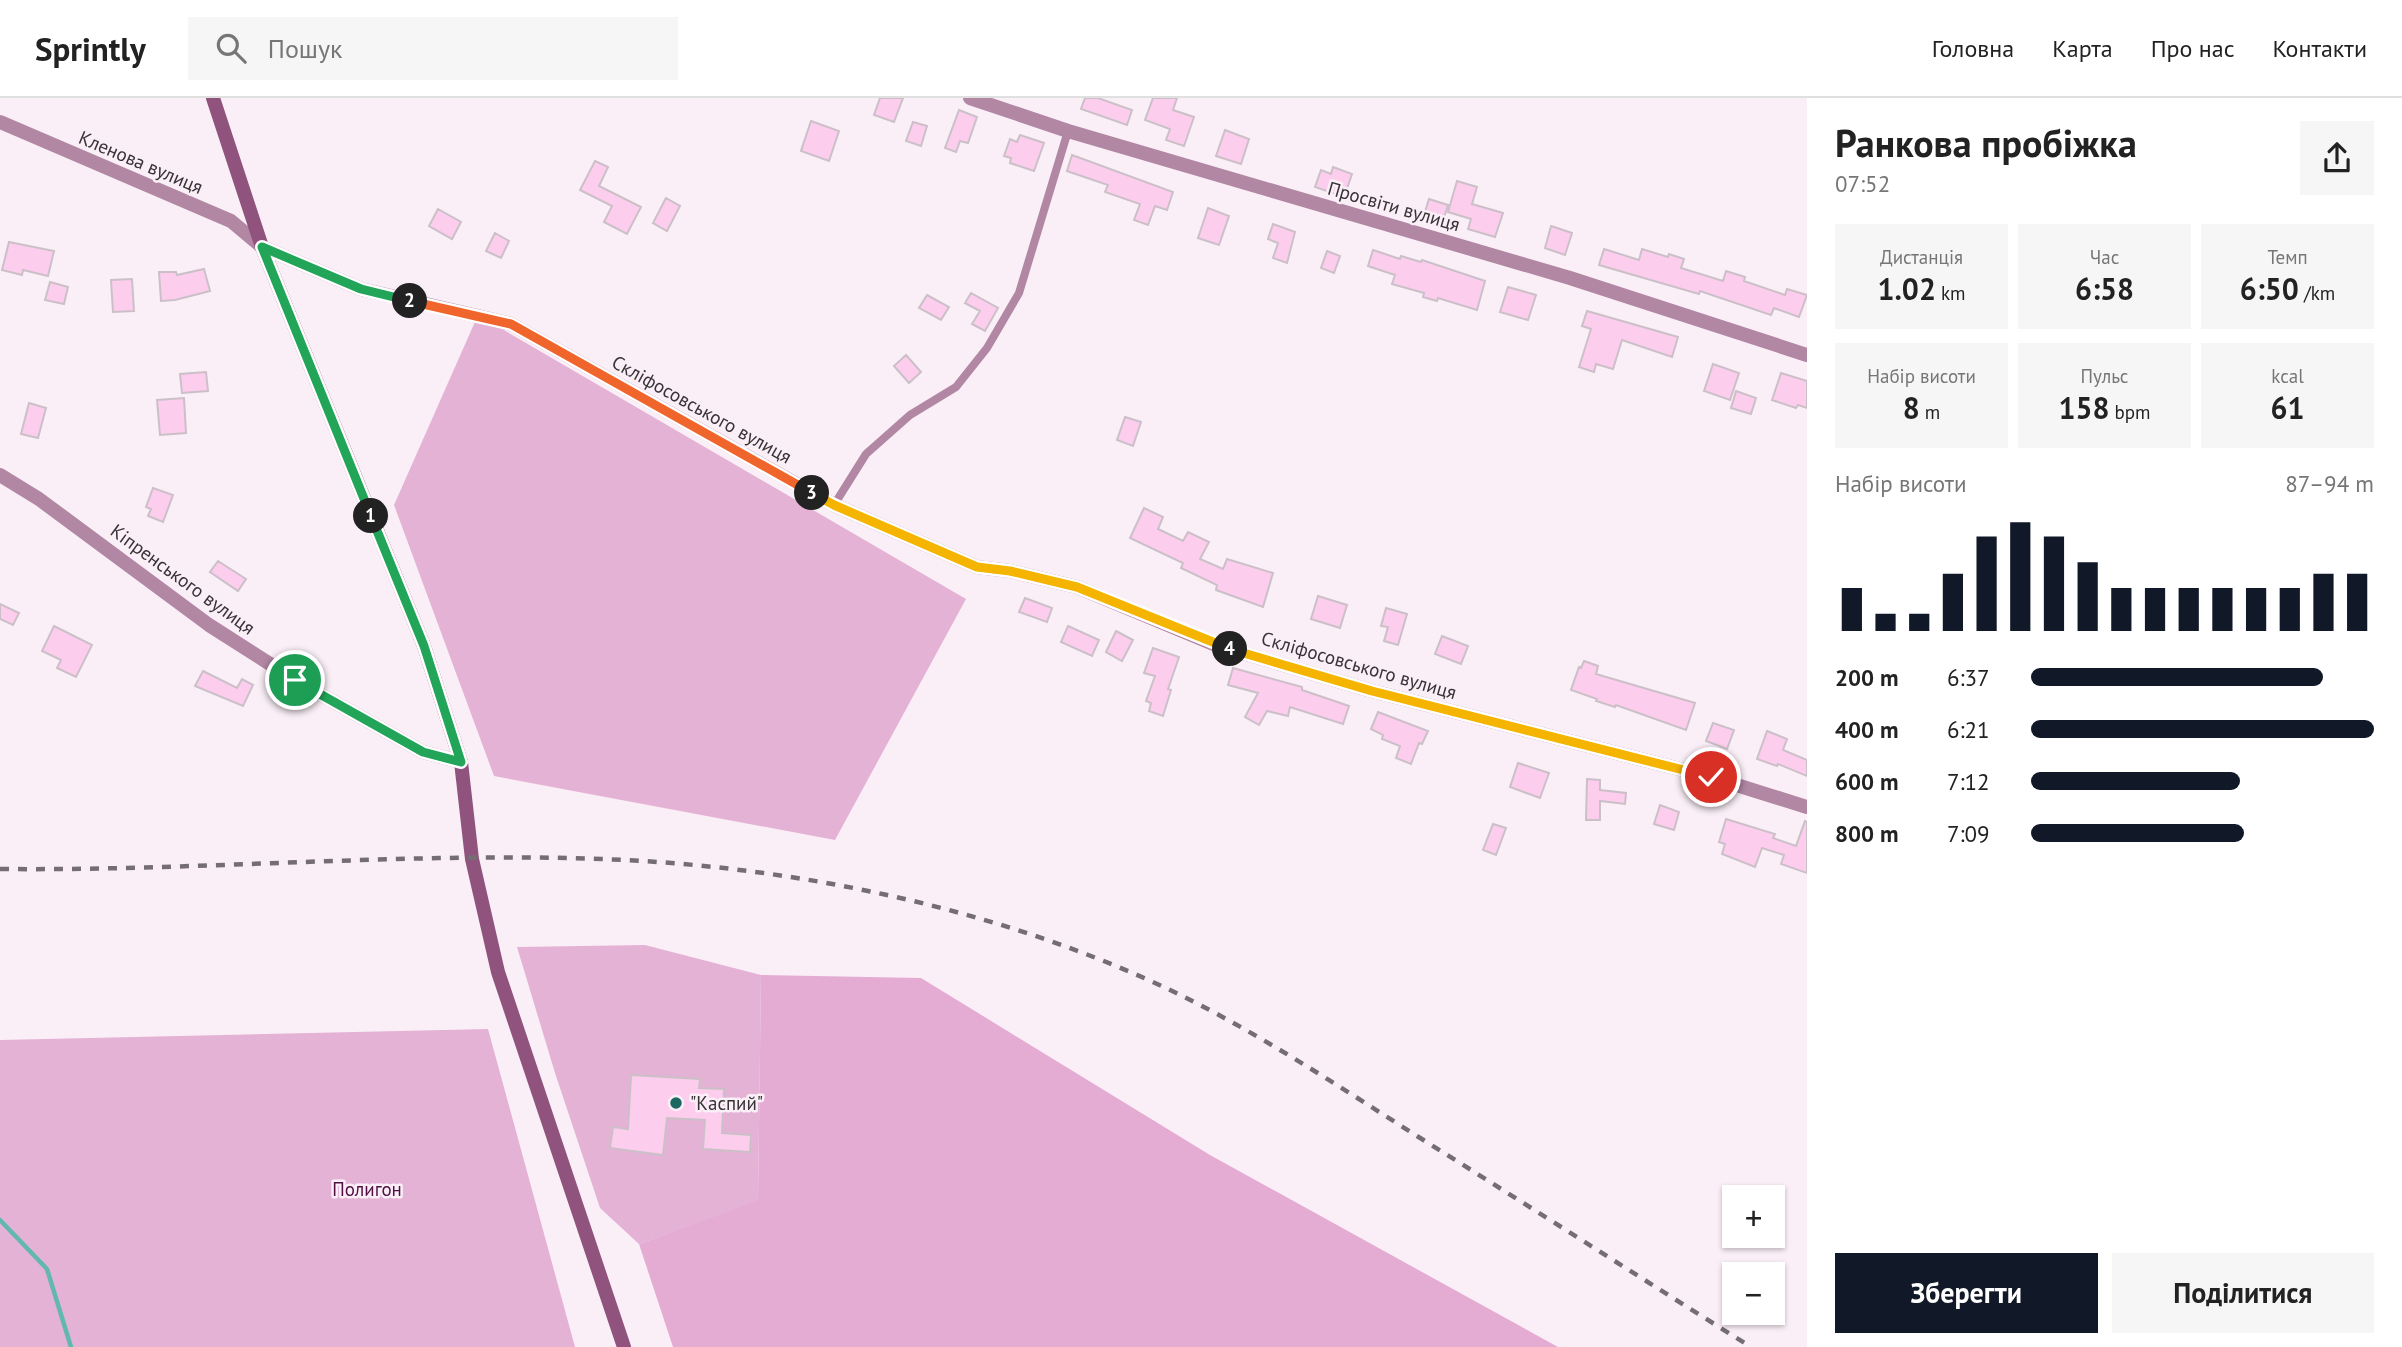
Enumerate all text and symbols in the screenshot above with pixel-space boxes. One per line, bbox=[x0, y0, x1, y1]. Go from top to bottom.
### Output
search box bbox=[188, 17, 678, 80]
text: Sprintly bbox=[35, 27, 146, 70]
icon: search bbox=[212, 29, 250, 67]
text: Пошук bbox=[268, 32, 343, 65]
text: Головна bbox=[1932, 33, 2014, 64]
text: Карта bbox=[2052, 33, 2113, 64]
text: Про нас bbox=[2151, 33, 2235, 64]
text: Контакти bbox=[2273, 33, 2367, 64]
text: Ранкова пробіжка bbox=[1835, 118, 2137, 167]
button: share bbox=[2300, 121, 2374, 195]
street label: Кленова вулиця bbox=[75, 125, 207, 199]
text: 07:52 bbox=[1835, 169, 1890, 198]
street label: Просвіти вулиця bbox=[1325, 176, 1463, 236]
text: Дистанція bbox=[1880, 245, 1963, 269]
text: Час bbox=[2090, 245, 2119, 269]
text: Темп bbox=[2267, 245, 2308, 269]
text: 1.02 bbox=[1877, 269, 1936, 308]
text: 6:58 bbox=[2075, 269, 2134, 308]
text: 6:50 bbox=[2240, 269, 2299, 308]
text: km bbox=[1936, 281, 1966, 305]
text: /km bbox=[2299, 281, 2335, 305]
pin: 2 bbox=[392, 284, 428, 318]
text: 2 bbox=[404, 288, 415, 312]
street label: Скліфосовського вулиця bbox=[608, 350, 796, 468]
text: Набір висоти bbox=[1867, 364, 1976, 388]
text: Пульс bbox=[2081, 364, 2128, 388]
text: kcal bbox=[2271, 364, 2304, 388]
text: 8 bbox=[1903, 388, 1920, 427]
text: 158 bbox=[2058, 388, 2109, 427]
text: 61 bbox=[2270, 388, 2305, 427]
text: m bbox=[1920, 400, 1940, 424]
text: bpm bbox=[2109, 400, 2151, 424]
text: Набір висоти bbox=[1835, 469, 1967, 498]
text: 87–94 m bbox=[2285, 469, 2374, 498]
pin: 3 bbox=[794, 476, 830, 510]
text: 3 bbox=[806, 480, 817, 504]
pin: 1 bbox=[354, 498, 388, 534]
text: 1 bbox=[365, 503, 376, 527]
street label: Кіпренського вулиця bbox=[106, 518, 260, 640]
street label: Скліфосовського вулиця bbox=[1259, 626, 1459, 704]
pin: 4 bbox=[1212, 632, 1248, 666]
text: 4 bbox=[1224, 636, 1235, 660]
pin bbox=[265, 650, 325, 710]
icon: arrive bbox=[276, 661, 314, 699]
text: 200 m bbox=[1835, 663, 1898, 692]
text: 6:37 bbox=[1947, 663, 1990, 692]
text: 400 m bbox=[1835, 715, 1898, 744]
text: 6:21 bbox=[1947, 715, 1990, 744]
pin bbox=[1681, 747, 1741, 807]
icon: check bbox=[1692, 758, 1730, 796]
text: 600 m bbox=[1835, 767, 1898, 796]
text: 7:12 bbox=[1947, 767, 1990, 796]
text: 800 m bbox=[1835, 819, 1898, 848]
text: 7:09 bbox=[1947, 819, 1990, 848]
place label: "Каспий" bbox=[690, 1091, 763, 1115]
marker: "Каспий" bbox=[668, 1095, 684, 1111]
park label: Полигон bbox=[332, 1177, 402, 1201]
map controls bbox=[1722, 1185, 1785, 1325]
button: + bbox=[1722, 1185, 1785, 1248]
button: Зберегти bbox=[1835, 1253, 2098, 1333]
button: Поділитися bbox=[2112, 1253, 2374, 1333]
button: − bbox=[1722, 1262, 1785, 1325]

